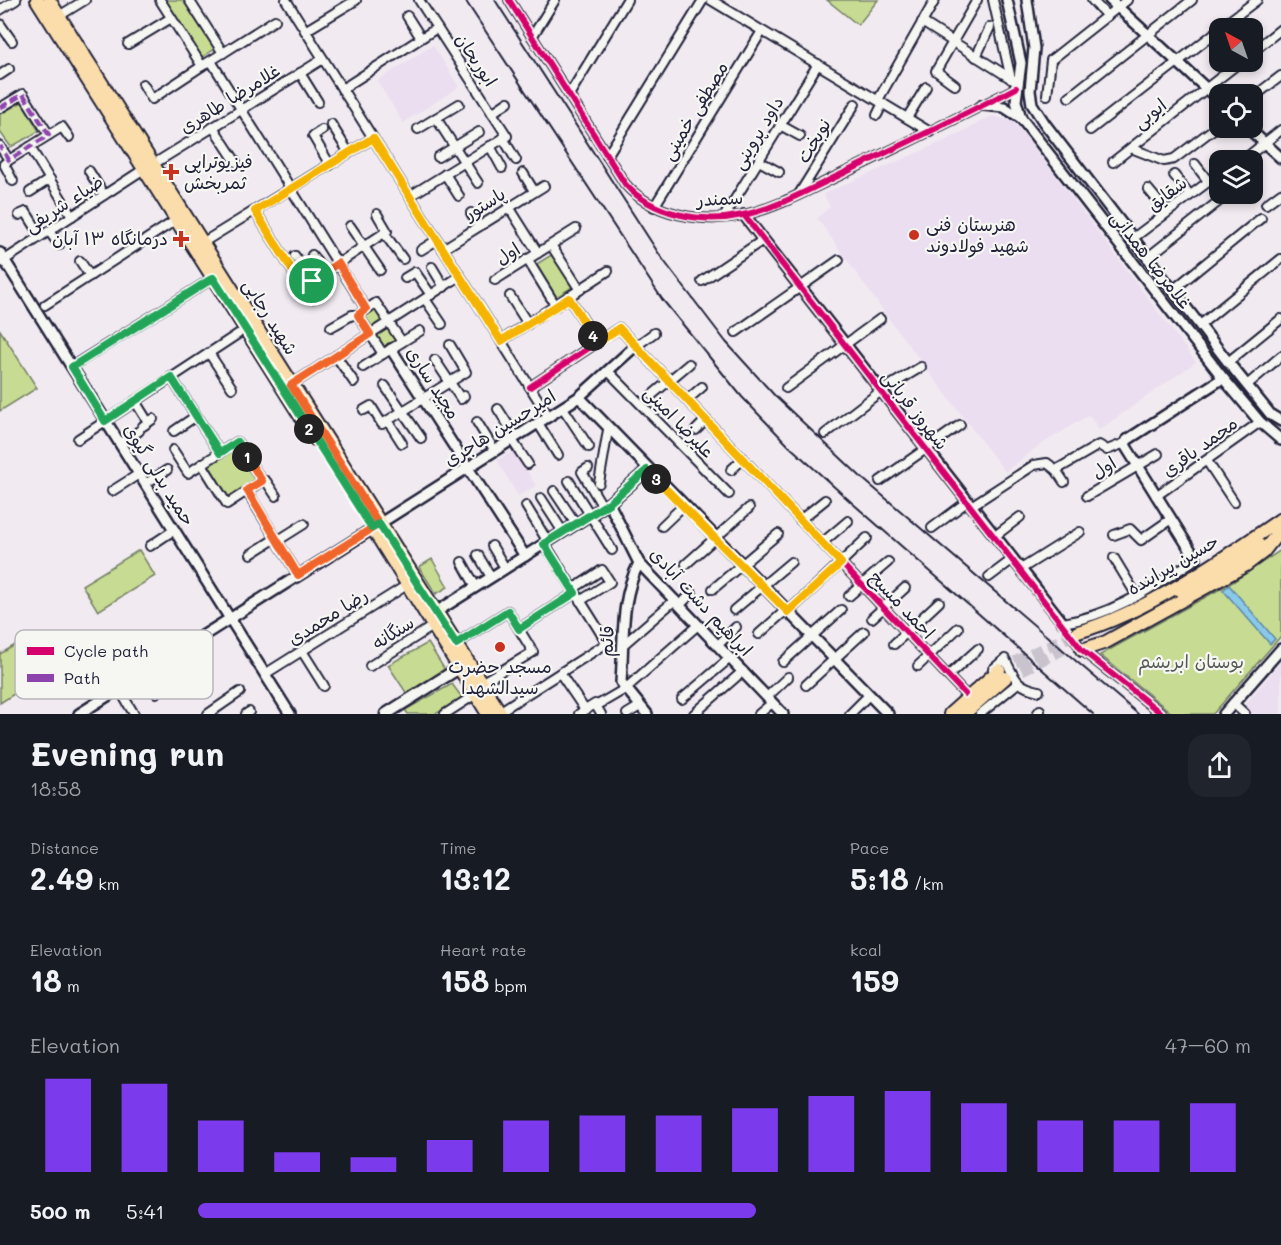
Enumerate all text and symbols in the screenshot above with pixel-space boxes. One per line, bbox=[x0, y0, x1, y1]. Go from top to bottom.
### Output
north arrow bbox=[1209, 18, 1263, 72]
map controls bbox=[1209, 18, 1263, 204]
street label: ابوریحان bbox=[451, 28, 503, 91]
street label: مصطفی خمینی bbox=[655, 57, 733, 164]
street label: غلامرضا طاهری bbox=[175, 58, 284, 139]
button: locate bbox=[1209, 84, 1263, 138]
street label: داود پروینی bbox=[726, 91, 789, 174]
street label: ایوبی bbox=[1128, 93, 1171, 134]
street label: نوبخت bbox=[791, 114, 836, 167]
place label: فیزیوتراپی ثمربخش bbox=[184, 149, 253, 194]
button: layers bbox=[1209, 150, 1263, 204]
marker: فیزیوتراپی ثمربخش bbox=[162, 163, 180, 181]
street label: ضیاء شریفی bbox=[20, 169, 107, 238]
street label: شقایق bbox=[1141, 170, 1191, 216]
street label: پاستور bbox=[458, 181, 510, 227]
street label: سمندر bbox=[694, 185, 744, 211]
street label: غلامرضا همدانی bbox=[1106, 205, 1198, 314]
place label: هنرستان فنی شهید فولادوند bbox=[926, 212, 1029, 258]
place label: درمانگاه ۱۳ آبان bbox=[52, 226, 168, 250]
marker: هنرستان فنی شهید فولادوند bbox=[907, 228, 921, 242]
marker: درمانگاه ۱۳ آبان bbox=[172, 230, 190, 248]
street label: اول bbox=[491, 236, 524, 270]
pin bbox=[286, 255, 337, 306]
icon: arrive bbox=[295, 264, 328, 297]
street label: شهید رجایی bbox=[238, 274, 304, 359]
pin: 4 bbox=[578, 321, 608, 351]
text: 4 bbox=[588, 325, 598, 346]
street label: مجید ساری bbox=[401, 342, 466, 423]
street label: شهروز قربانی bbox=[877, 365, 955, 454]
street label: علیرضا امینی bbox=[639, 380, 720, 463]
street label: امیرحسین هاجری bbox=[439, 383, 560, 471]
street label: محمد باقری bbox=[1157, 411, 1242, 482]
pin: 2 bbox=[294, 414, 324, 444]
text: 2 bbox=[305, 418, 313, 439]
street label: حمید بدلی گیوی bbox=[119, 419, 201, 530]
pin: 1 bbox=[232, 442, 262, 472]
text: 1 bbox=[243, 446, 251, 467]
street label: اول bbox=[1087, 450, 1120, 484]
pin: 3 bbox=[641, 464, 671, 494]
text: 3 bbox=[651, 468, 661, 489]
street label: حسین پیراینده bbox=[1122, 528, 1223, 601]
street label: ابراهیم دشت آبادی bbox=[643, 542, 758, 663]
street label: احمد مسیح bbox=[864, 565, 941, 644]
street label: رضا محمدی bbox=[283, 582, 372, 650]
street label: سنگانه bbox=[367, 610, 418, 655]
street label: قائم bbox=[593, 625, 622, 657]
legend bbox=[15, 630, 213, 699]
text: Cycle path bbox=[64, 640, 148, 661]
marker: مسجد حضرت سیدالشهدا bbox=[493, 640, 507, 654]
park label: بوستان ابریشم bbox=[1138, 649, 1244, 676]
place label: مسجد حضرت سیدالشهدا bbox=[448, 654, 552, 699]
text: Path bbox=[64, 667, 100, 688]
text: Evening run bbox=[30, 731, 224, 774]
button: share bbox=[1188, 734, 1251, 797]
text: 18:58 bbox=[30, 775, 81, 801]
text: Distance bbox=[30, 837, 99, 858]
text: Time bbox=[440, 837, 476, 858]
text: Pace bbox=[850, 837, 889, 858]
text: 2.49 bbox=[30, 858, 93, 898]
text: 13:12 bbox=[440, 858, 511, 898]
text: 5:18 bbox=[850, 858, 909, 898]
text: km bbox=[93, 873, 119, 894]
text: /km bbox=[909, 873, 944, 894]
text: Elevation bbox=[30, 939, 102, 960]
text: Heart rate bbox=[440, 939, 526, 960]
text: kcal bbox=[850, 939, 882, 960]
text: 18 bbox=[30, 960, 62, 1000]
text: 158 bbox=[440, 960, 489, 1000]
text: 159 bbox=[850, 960, 899, 1000]
text: m bbox=[62, 975, 80, 996]
text: bpm bbox=[489, 975, 527, 996]
text: Elevation bbox=[30, 1032, 120, 1058]
text: 47–60 m bbox=[1165, 1032, 1251, 1058]
text: 500 m bbox=[30, 1198, 90, 1224]
text: 5:41 bbox=[126, 1198, 165, 1224]

